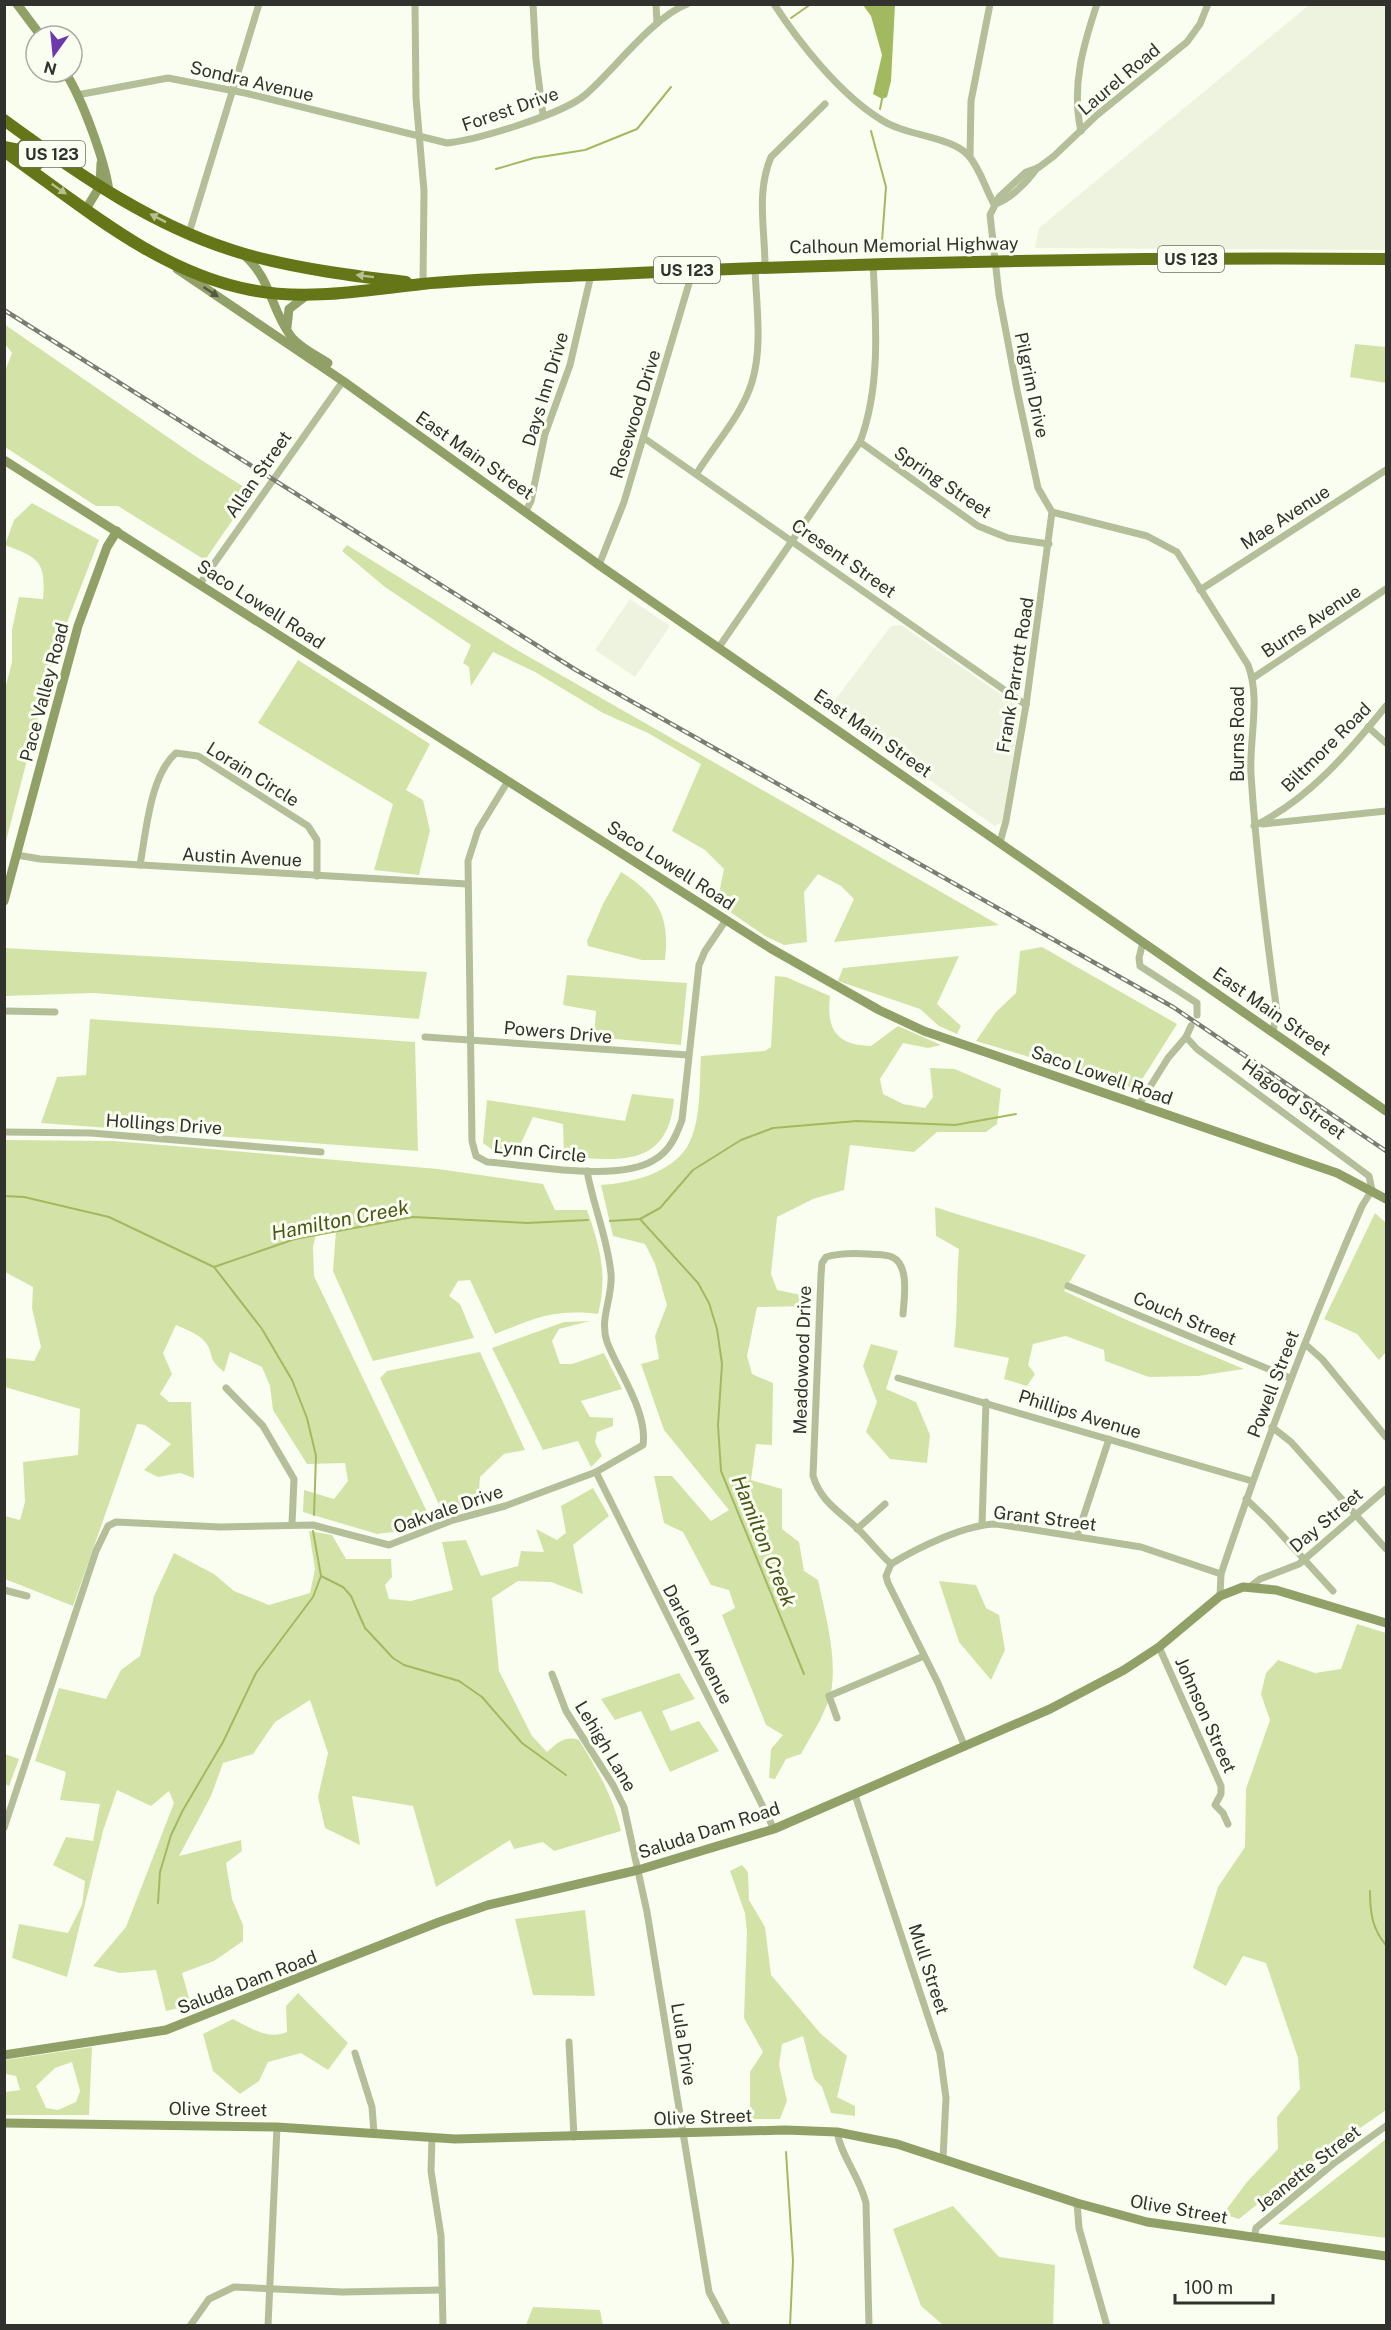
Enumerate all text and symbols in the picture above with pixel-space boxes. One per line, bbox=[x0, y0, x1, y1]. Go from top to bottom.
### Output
north arrow bbox=[24, 24, 84, 84]
street label: Laurel Road bbox=[1074, 39, 1164, 119]
text: N bbox=[42, 57, 59, 79]
street label: Sondra Avenue bbox=[188, 57, 316, 105]
street label: Forest Drive bbox=[459, 83, 561, 135]
road number: US 123 bbox=[19, 141, 85, 167]
one-way arrow bbox=[51, 183, 66, 195]
one-way arrow bbox=[149, 214, 167, 224]
street label: Calhoun Memorial Highway bbox=[789, 232, 1019, 257]
road number: US 123 bbox=[1158, 246, 1224, 272]
road number: US 123 bbox=[654, 257, 720, 283]
one-way arrow bbox=[355, 272, 374, 281]
one-way arrow bbox=[203, 287, 219, 298]
street label: Days Inn Drive bbox=[518, 329, 572, 449]
street label: Pilgrim Drive bbox=[1011, 330, 1053, 440]
street label: Rosewood Drive bbox=[605, 347, 665, 481]
street label: East Main Street bbox=[412, 407, 538, 503]
street label: Allan Street bbox=[221, 427, 295, 521]
street label: Spring Street bbox=[890, 442, 996, 522]
street label: Mae Avenue bbox=[1236, 480, 1334, 554]
street label: Cresent Street bbox=[788, 514, 900, 602]
street label: Saco Lowell Road bbox=[193, 555, 329, 653]
street label: Burns Avenue bbox=[1257, 580, 1365, 662]
street label: Frank Parrott Road bbox=[992, 596, 1038, 754]
street label: Pace Valley Road bbox=[15, 620, 73, 764]
street label: East Main Street bbox=[810, 685, 936, 781]
street label: Burns Road bbox=[1227, 686, 1248, 782]
street label: Biltmore Road bbox=[1277, 698, 1375, 796]
street label: Lorain Circle bbox=[203, 737, 303, 811]
street label: Saco Lowell Road bbox=[603, 816, 739, 914]
street label: Austin Avenue bbox=[181, 843, 303, 871]
street label: East Main Street bbox=[1209, 963, 1335, 1059]
street label: Powers Drive bbox=[503, 1017, 613, 1047]
street label: Saco Lowell Road bbox=[1029, 1041, 1175, 1109]
street label: Hagood Street bbox=[1238, 1054, 1350, 1144]
street label: Hollings Drive bbox=[105, 1109, 223, 1139]
street label: Lynn Circle bbox=[493, 1136, 587, 1166]
water label: Hamilton Creek bbox=[269, 1195, 411, 1245]
street label: Meadowood Drive bbox=[789, 1285, 815, 1435]
street label: Couch Street bbox=[1130, 1287, 1240, 1349]
street label: Powell Street bbox=[1243, 1327, 1303, 1441]
street label: Phillips Avenue bbox=[1016, 1385, 1144, 1443]
water label: Hamilton Creek bbox=[727, 1472, 801, 1610]
street label: Oakvale Drive bbox=[390, 1480, 506, 1538]
street label: Day Street bbox=[1285, 1483, 1367, 1557]
street label: Grant Street bbox=[992, 1501, 1098, 1535]
street label: Darleen Avenue bbox=[659, 1581, 737, 1707]
street label: Johnson Street bbox=[1171, 1654, 1241, 1776]
street label: Lehigh Lane bbox=[571, 1697, 641, 1795]
street label: Saluda Dam Road bbox=[636, 1797, 782, 1863]
street label: Mull Street bbox=[904, 1921, 954, 2017]
street label: Saluda Dam Road bbox=[174, 1946, 320, 2018]
street label: Lula Drive bbox=[667, 2001, 701, 2087]
street label: Olive Street bbox=[168, 2098, 268, 2120]
street label: Olive Street bbox=[653, 2105, 753, 2129]
street label: Jeanette Street bbox=[1251, 2121, 1365, 2215]
street label: Olive Street bbox=[1129, 2190, 1229, 2228]
scale bar bbox=[1175, 2267, 1272, 2305]
text: 100 m bbox=[1184, 2277, 1233, 2298]

